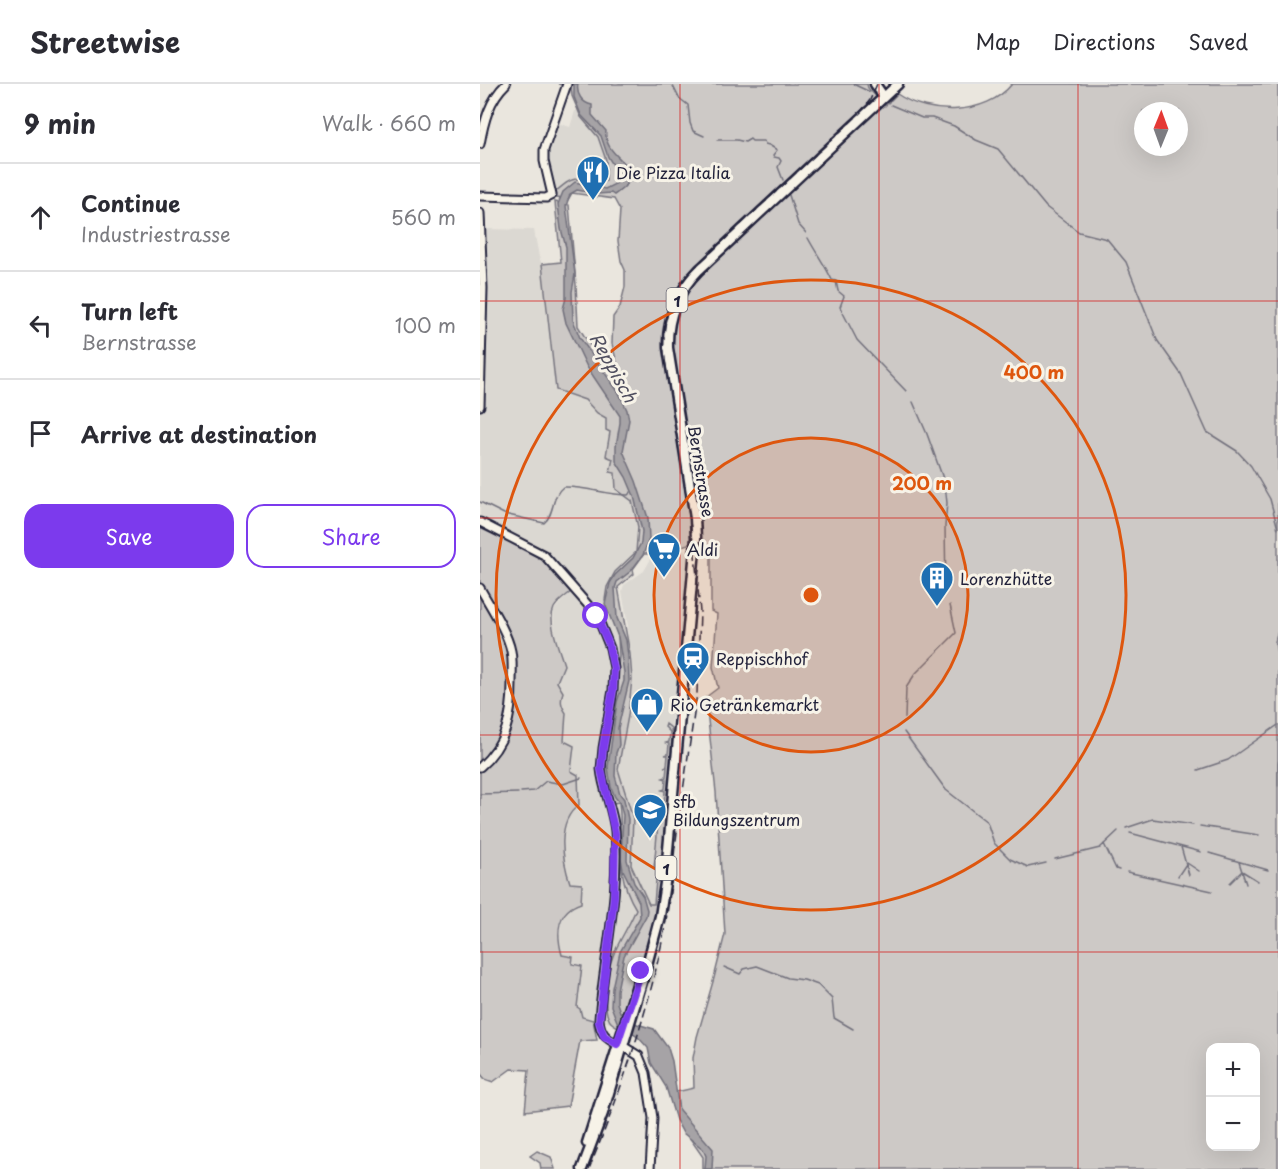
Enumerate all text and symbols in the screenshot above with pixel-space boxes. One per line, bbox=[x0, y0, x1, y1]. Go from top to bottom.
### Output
text: Streetwise bbox=[30, 20, 180, 63]
text: Map bbox=[975, 25, 1020, 57]
text: Directions bbox=[1053, 25, 1155, 57]
text: Saved bbox=[1188, 25, 1248, 57]
north arrow bbox=[1134, 102, 1188, 156]
text: 9 min bbox=[24, 104, 96, 143]
text: Walk · 660 m bbox=[322, 108, 456, 138]
restaurant icon: Die Pizza Italia bbox=[575, 154, 611, 201]
place label: Die Pizza Italia bbox=[616, 160, 731, 184]
text: Continue bbox=[81, 186, 180, 219]
icon: ahead bbox=[24, 201, 57, 234]
text: 560 m bbox=[391, 202, 456, 232]
text: Industriestrasse bbox=[81, 219, 231, 249]
road number: 1 bbox=[666, 288, 688, 312]
text: Turn left bbox=[81, 294, 178, 327]
icon: left bbox=[24, 309, 57, 342]
text: 100 m bbox=[395, 310, 456, 340]
text: Bernstrasse bbox=[81, 327, 197, 357]
water label: Reppisch bbox=[584, 327, 644, 407]
text: 400 m bbox=[1004, 358, 1064, 385]
icon: arrive bbox=[24, 417, 57, 450]
text: Arrive at destination bbox=[81, 417, 317, 450]
street label: Bernstrasse bbox=[683, 423, 721, 519]
text: 200 m bbox=[892, 469, 952, 496]
button: Save bbox=[24, 504, 234, 568]
button: Share bbox=[246, 504, 456, 568]
supermarket icon: Aldi bbox=[646, 531, 682, 578]
place label: Aldi bbox=[687, 537, 718, 561]
building icon: Lorenzhütte bbox=[919, 560, 955, 607]
place label: Lorenzhütte bbox=[960, 566, 1052, 590]
centre of rings bbox=[801, 585, 821, 605]
route start bbox=[582, 602, 608, 628]
station icon: Reppischhof bbox=[675, 640, 711, 687]
place label: Reppischhof bbox=[716, 646, 810, 670]
shop icon: Rio Getränkemarkt bbox=[629, 686, 665, 733]
place label: Rio Getränkemarkt bbox=[670, 692, 820, 716]
place label: sfb Bildungszentrum bbox=[673, 789, 800, 831]
school or university icon: sfb Bildungszentrum bbox=[632, 792, 668, 839]
road number: 1 bbox=[656, 856, 676, 880]
route end bbox=[627, 957, 653, 983]
map controls bbox=[1206, 1043, 1260, 1151]
button: + bbox=[1206, 1043, 1260, 1097]
button: − bbox=[1206, 1097, 1260, 1151]

